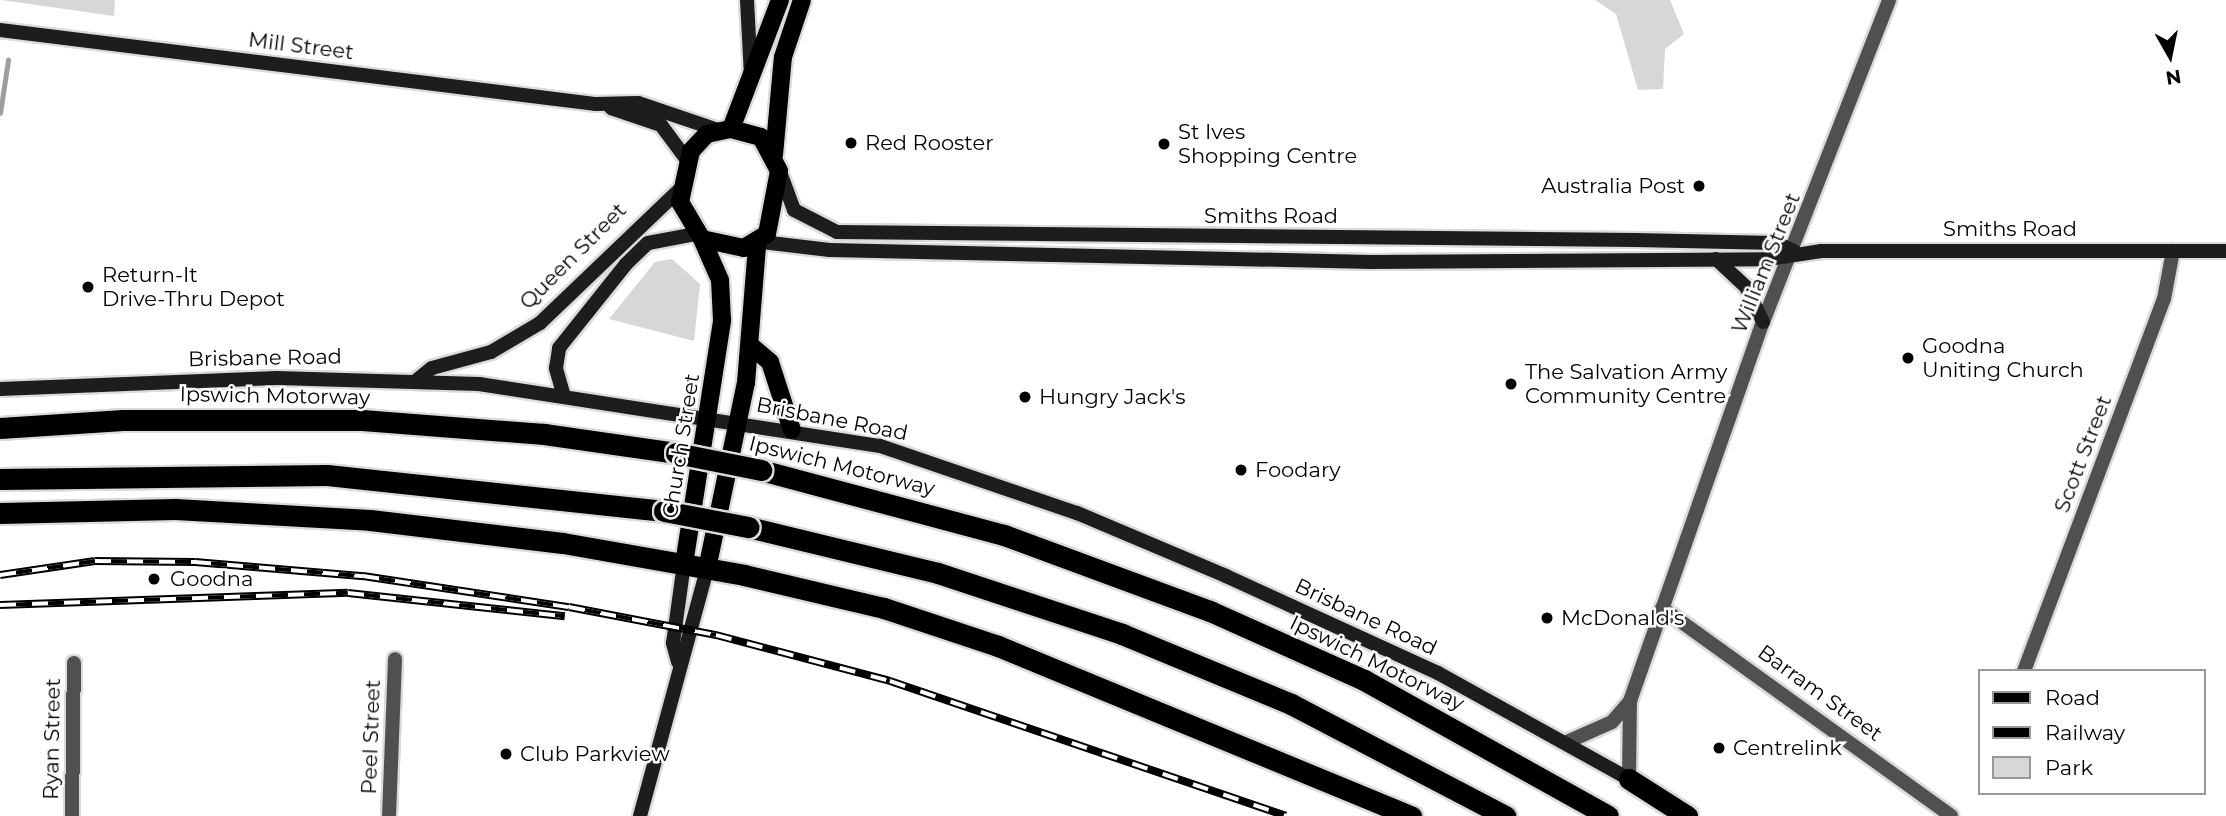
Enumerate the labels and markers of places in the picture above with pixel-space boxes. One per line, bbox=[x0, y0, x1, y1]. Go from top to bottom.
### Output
place label: St Ives Shopping Centre bbox=[1178, 119, 1357, 169]
place label: Red Rooster bbox=[865, 130, 994, 156]
marker: Red Rooster bbox=[843, 135, 859, 151]
marker: St Ives Shopping Centre bbox=[1156, 136, 1172, 152]
place label: Australia Post bbox=[1541, 173, 1685, 199]
marker: Australia Post bbox=[1691, 178, 1707, 194]
place label: Return-It Drive-Thru Depot bbox=[102, 262, 285, 312]
marker: Return-It Drive-Thru Depot bbox=[80, 279, 96, 295]
place label: Goodna Uniting Church bbox=[1922, 333, 2084, 383]
marker: Goodna Uniting Church bbox=[1900, 350, 1916, 366]
place label: The Salvation Army Community Centre bbox=[1525, 359, 1727, 409]
marker: The Salvation Army Community Centre bbox=[1503, 376, 1519, 392]
place label: Hungry Jack's bbox=[1039, 384, 1186, 410]
marker: Hungry Jack's bbox=[1017, 389, 1033, 405]
place label: Foodary bbox=[1255, 457, 1341, 483]
marker: Foodary bbox=[1233, 462, 1249, 478]
place label: Goodna bbox=[170, 566, 253, 592]
marker: Goodna bbox=[144, 569, 164, 589]
place label: McDonald's bbox=[1561, 605, 1684, 631]
marker: McDonald's bbox=[1539, 610, 1555, 626]
place label: Centrelink bbox=[1733, 735, 1842, 761]
marker: Centrelink bbox=[1711, 740, 1727, 756]
place label: Club Parkview bbox=[520, 741, 670, 767]
marker: Club Parkview bbox=[498, 746, 514, 762]

